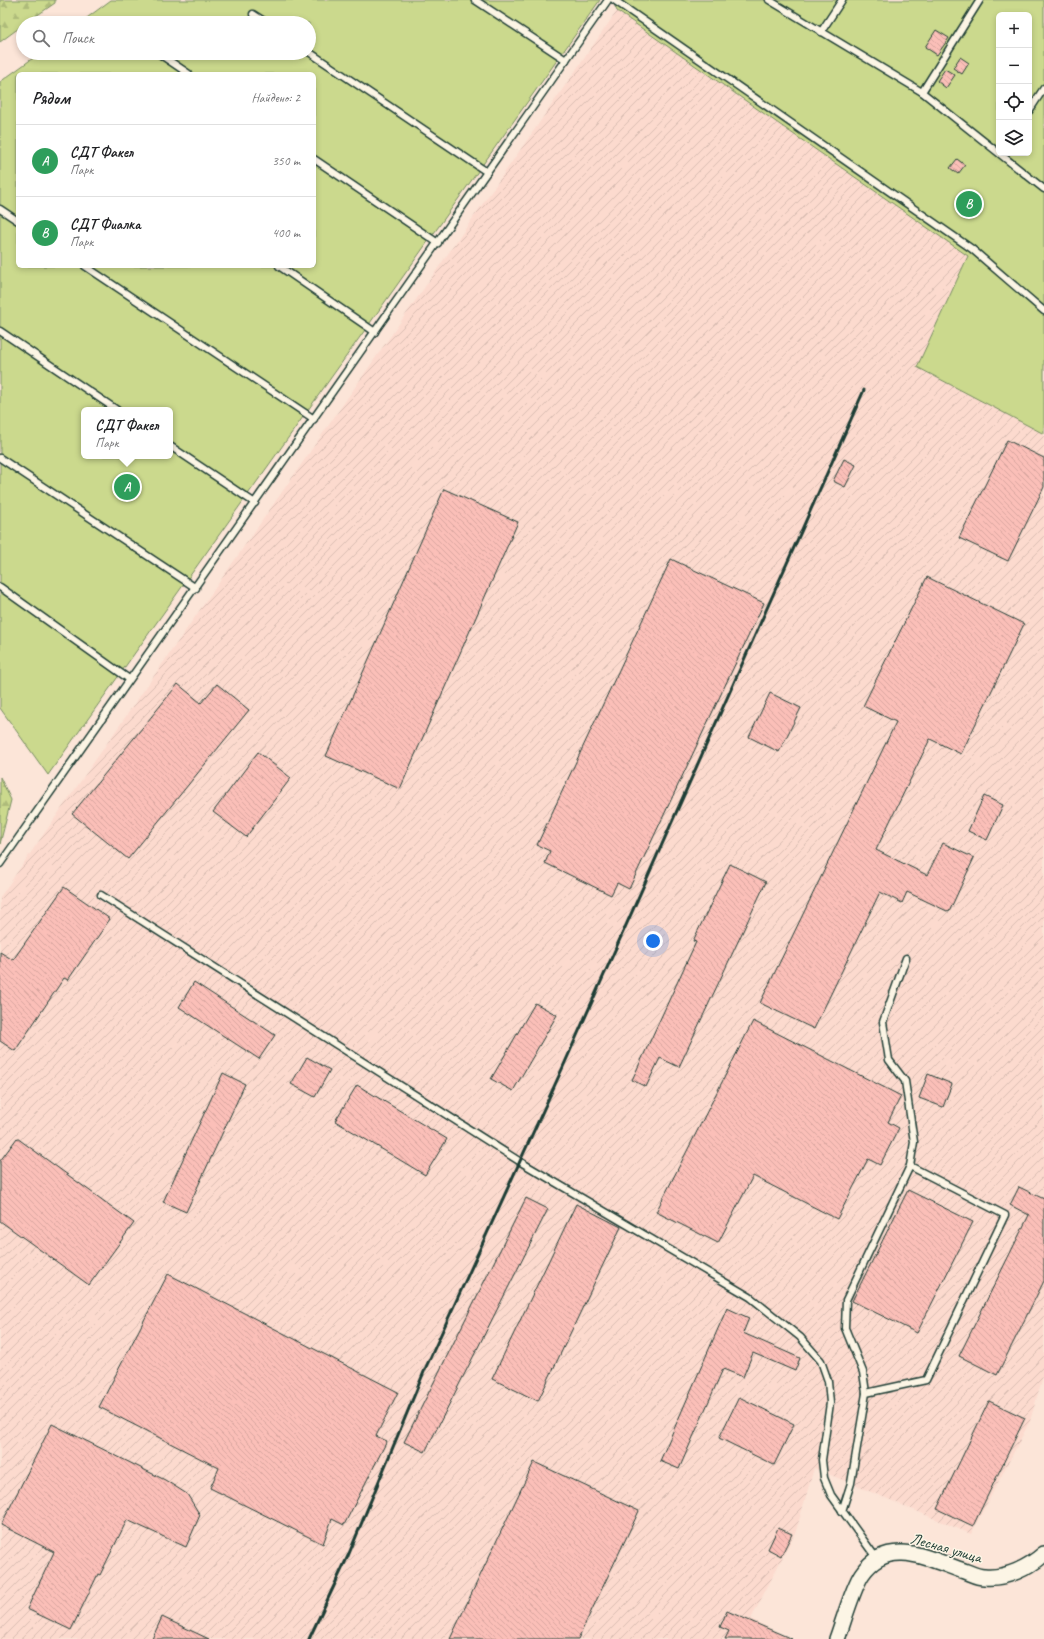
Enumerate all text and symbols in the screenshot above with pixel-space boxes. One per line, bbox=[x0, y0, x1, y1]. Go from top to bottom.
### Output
map controls bbox=[996, 12, 1032, 156]
button: + bbox=[996, 12, 1032, 48]
search box bbox=[16, 16, 316, 60]
icon: search bbox=[30, 27, 52, 49]
text: Поиск bbox=[62, 29, 94, 48]
button: − bbox=[996, 48, 1032, 84]
button: locate bbox=[996, 84, 1032, 120]
text: Рядом bbox=[32, 88, 70, 109]
text: Найдено: 2 bbox=[252, 90, 300, 106]
button: layers bbox=[996, 120, 1032, 156]
text: СДТ Факел bbox=[70, 143, 133, 162]
text: A bbox=[42, 153, 48, 169]
text: 350 m bbox=[272, 153, 300, 169]
text: Парк bbox=[70, 162, 93, 178]
pin: B bbox=[956, 189, 982, 219]
text: СДТ Фиалка bbox=[70, 215, 141, 234]
text: B bbox=[42, 225, 48, 241]
text: 400 m bbox=[272, 225, 300, 241]
text: Парк bbox=[70, 234, 93, 250]
popup bbox=[81, 407, 173, 459]
text: СДТ Факел bbox=[95, 416, 159, 435]
text: Парк bbox=[95, 435, 119, 451]
pin: A bbox=[114, 472, 140, 502]
your location bbox=[643, 931, 663, 951]
street label: Лесная улица bbox=[908, 1528, 985, 1568]

